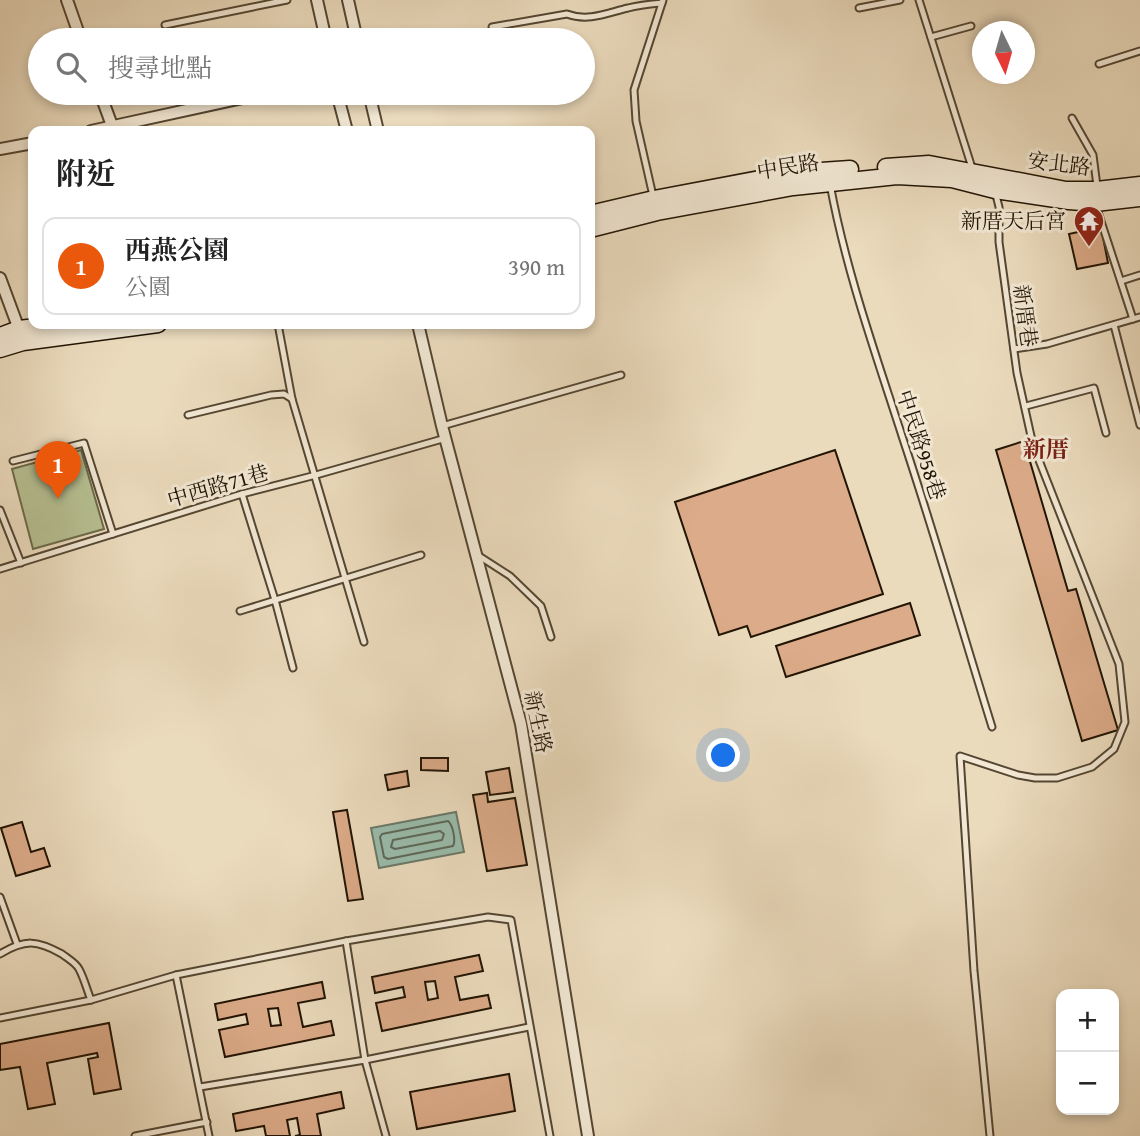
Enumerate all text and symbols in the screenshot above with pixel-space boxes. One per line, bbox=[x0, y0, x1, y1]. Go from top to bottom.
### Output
north arrow bbox=[972, 21, 1035, 84]
search box bbox=[28, 28, 595, 105]
icon: search bbox=[52, 48, 90, 86]
text: 搜尋地點 bbox=[108, 48, 212, 87]
street label: 安北路 bbox=[1026, 144, 1092, 183]
street label: 中民路 bbox=[754, 146, 821, 187]
text: 附近 bbox=[56, 151, 116, 195]
temple icon: 新厝天后宮 bbox=[1072, 204, 1106, 248]
place label: 新厝天后宮 bbox=[961, 205, 1066, 236]
text: 西燕公園 bbox=[125, 230, 229, 269]
text: 1 bbox=[75, 250, 87, 283]
text: 390 m bbox=[508, 250, 565, 283]
text: 公園 bbox=[125, 270, 171, 303]
street label: 新厝巷 bbox=[1006, 283, 1045, 349]
street label: 中民路958巷 bbox=[889, 386, 954, 504]
district label: 新厝 bbox=[1023, 432, 1069, 465]
pin: 1 bbox=[35, 441, 81, 499]
street label: 中西路71巷 bbox=[163, 456, 272, 515]
street label: 新生路 bbox=[517, 688, 560, 756]
your location bbox=[706, 738, 740, 772]
map controls bbox=[1056, 989, 1119, 1115]
button: + bbox=[1056, 989, 1119, 1052]
button: − bbox=[1056, 1052, 1119, 1115]

